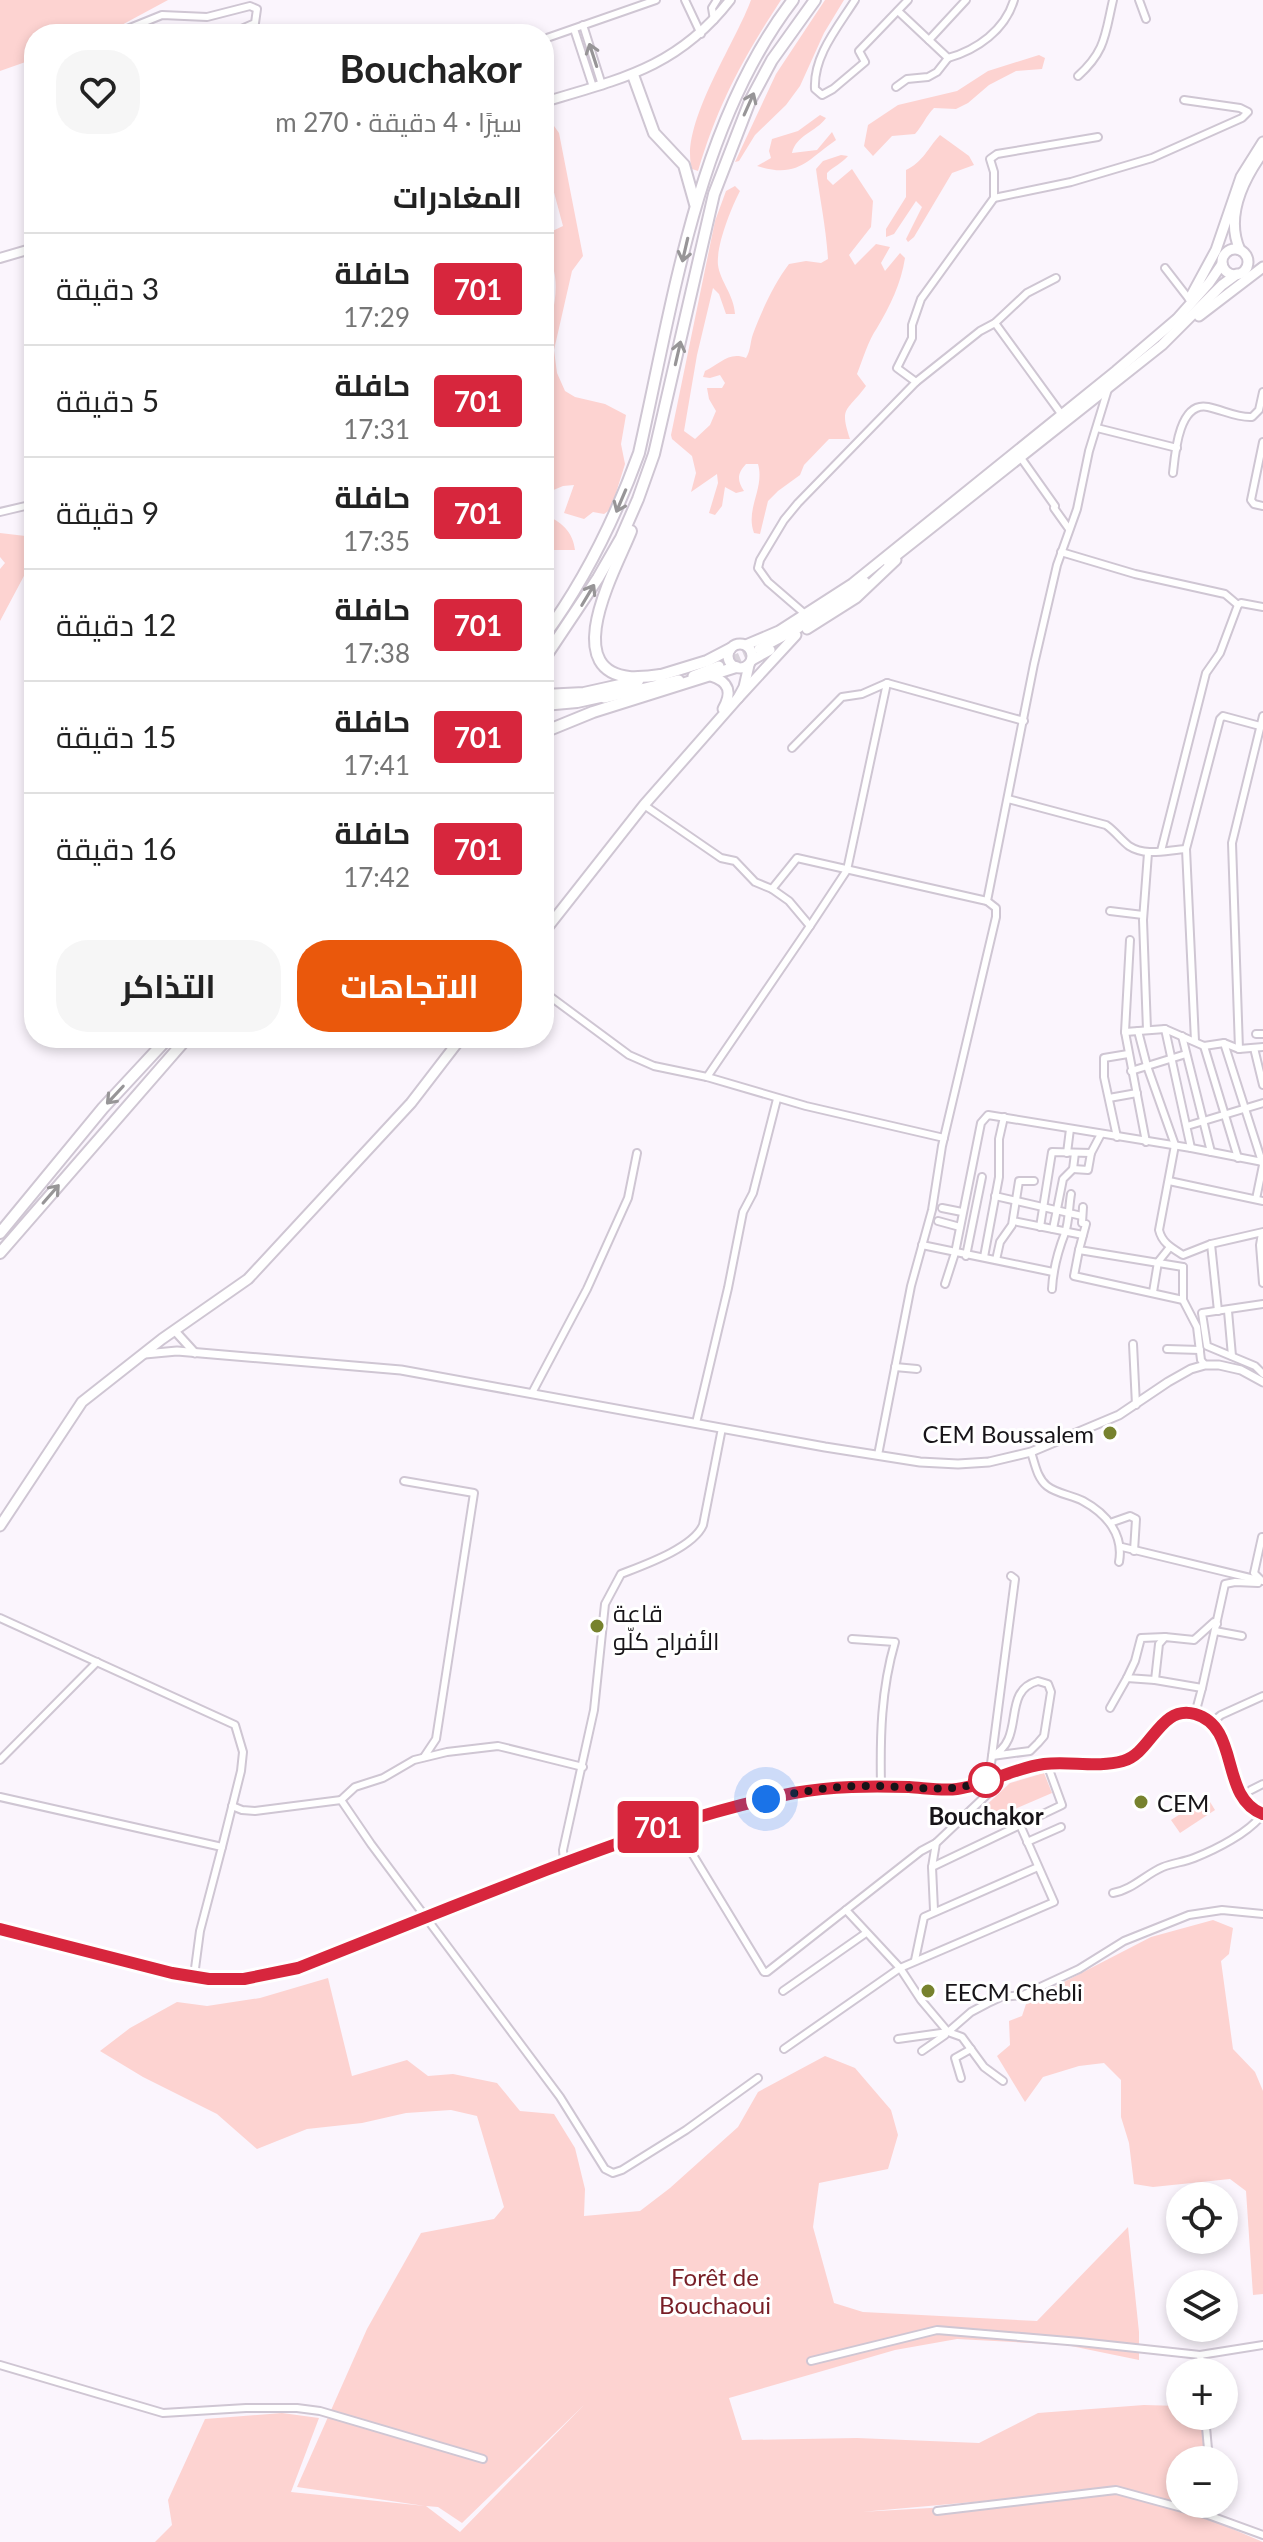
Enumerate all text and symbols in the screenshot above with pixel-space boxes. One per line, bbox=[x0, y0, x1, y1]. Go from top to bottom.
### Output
one-way arrow bbox=[584, 43, 599, 68]
text: Bouchakor bbox=[340, 45, 522, 91]
button: heart bbox=[56, 50, 140, 134]
one-way arrow bbox=[743, 92, 758, 117]
text: سيرًا · 4 دقيقة · 270 m bbox=[275, 106, 522, 138]
text: المغادرات bbox=[393, 178, 522, 214]
one-way arrow bbox=[677, 236, 692, 262]
text: حافلة bbox=[335, 254, 410, 290]
text: 3 دقيقة bbox=[56, 270, 159, 306]
text: 701 bbox=[454, 272, 502, 306]
text: 17:29 bbox=[343, 301, 410, 333]
one-way arrow bbox=[671, 341, 686, 366]
text: حافلة bbox=[335, 366, 410, 402]
text: 5 دقيقة bbox=[56, 382, 159, 418]
text: 701 bbox=[454, 384, 502, 418]
text: 17:31 bbox=[343, 413, 410, 445]
text: حافلة bbox=[335, 478, 410, 514]
one-way arrow bbox=[612, 488, 627, 513]
text: 9 دقيقة bbox=[56, 494, 159, 530]
text: 701 bbox=[454, 496, 502, 530]
text: 17:35 bbox=[343, 525, 410, 557]
one-way arrow bbox=[580, 584, 596, 607]
text: حافلة bbox=[335, 590, 410, 626]
text: 12 دقيقة bbox=[56, 606, 177, 642]
text: 701 bbox=[454, 608, 502, 642]
text: 17:38 bbox=[343, 637, 410, 669]
text: حافلة bbox=[335, 702, 410, 738]
text: 15 دقيقة bbox=[56, 718, 177, 754]
text: 701 bbox=[454, 720, 502, 754]
text: 17:41 bbox=[343, 749, 410, 781]
text: حافلة bbox=[335, 814, 410, 850]
text: 16 دقيقة bbox=[56, 830, 177, 866]
text: 701 bbox=[454, 832, 502, 866]
text: 17:42 bbox=[343, 861, 410, 893]
button: التذاكر bbox=[56, 940, 281, 1032]
button: الاتجاهات bbox=[297, 940, 522, 1032]
one-way arrow bbox=[106, 1085, 124, 1105]
one-way arrow bbox=[42, 1184, 60, 1204]
place label: CEM Boussalem bbox=[923, 1419, 1094, 1448]
marker: CEM Boussalem bbox=[1101, 1424, 1119, 1442]
place label: قاعة الأفراح كلّو bbox=[613, 1598, 719, 1658]
marker: قاعة الأفراح كلّو bbox=[588, 1617, 606, 1635]
marker: Bouchakor bbox=[969, 1763, 1003, 1797]
your location bbox=[746, 1779, 786, 1819]
place label: CEM bbox=[1157, 1788, 1209, 1817]
marker: CEM bbox=[1132, 1793, 1150, 1811]
line badge: 701 bbox=[612, 1801, 704, 1853]
place label: Bouchakor bbox=[928, 1801, 1044, 1830]
text: 701 bbox=[634, 1810, 682, 1844]
place label: EECM Chebli bbox=[944, 1977, 1083, 2006]
marker: EECM Chebli bbox=[919, 1982, 937, 2000]
map controls bbox=[1166, 2182, 1238, 2518]
button: locate bbox=[1166, 2182, 1238, 2254]
park label: Forêt de Bouchaoui bbox=[659, 2262, 771, 2319]
button: layers bbox=[1166, 2270, 1238, 2342]
button: + bbox=[1166, 2358, 1238, 2430]
button: − bbox=[1166, 2446, 1238, 2518]

